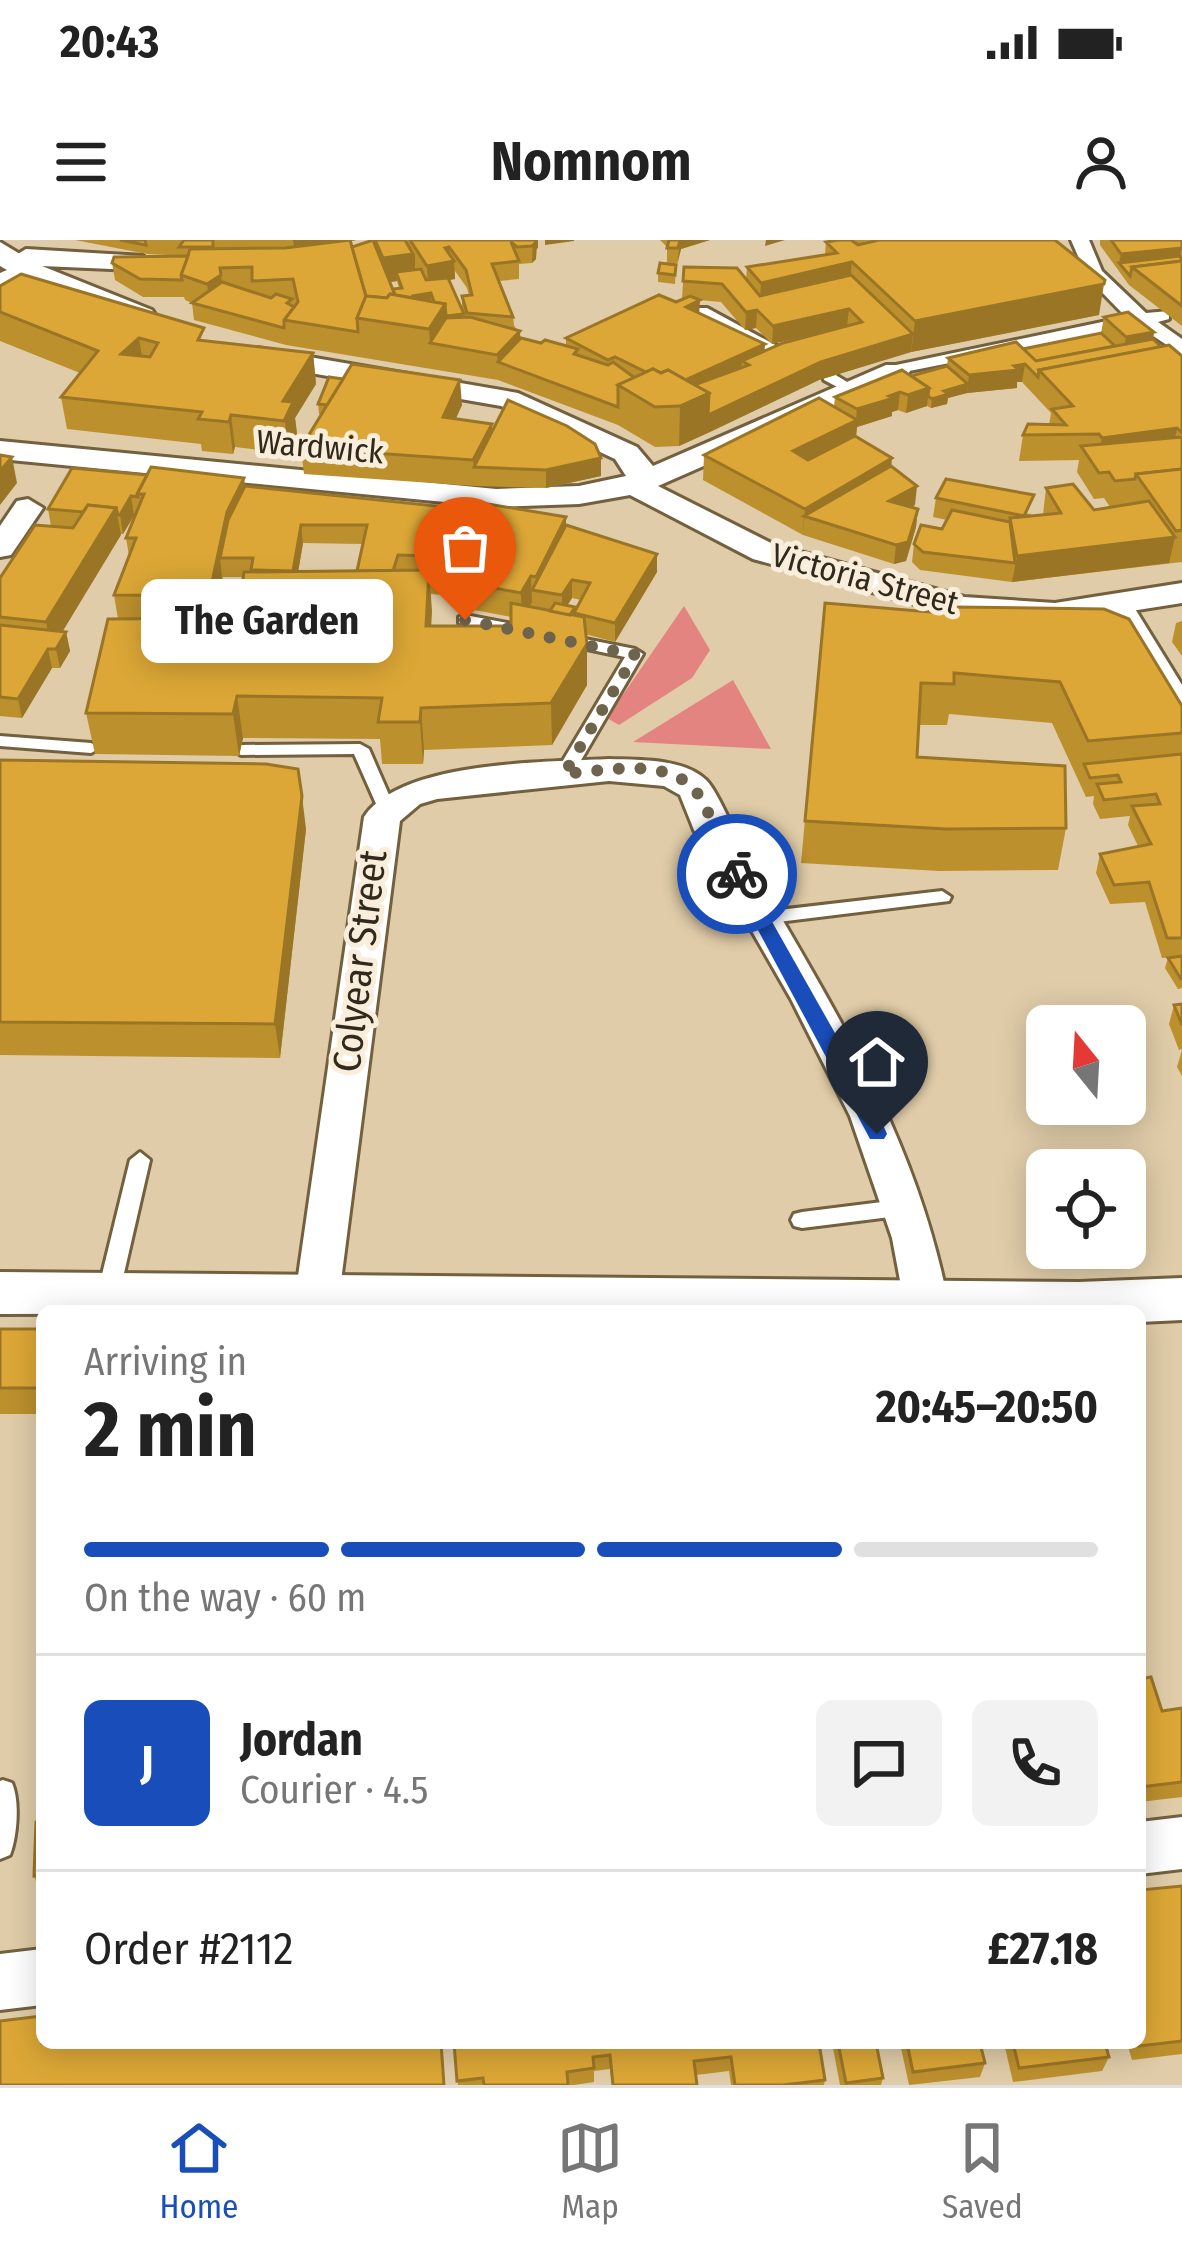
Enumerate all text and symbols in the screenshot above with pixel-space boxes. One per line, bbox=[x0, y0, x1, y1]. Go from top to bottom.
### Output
text: 20:43 bbox=[60, 15, 159, 69]
icon: menu bbox=[48, 129, 114, 195]
icon: person bbox=[1068, 129, 1134, 195]
text: Nomnom bbox=[491, 130, 691, 194]
street label: Wardwick bbox=[255, 422, 386, 473]
pin bbox=[414, 497, 516, 620]
icon: bag bbox=[432, 515, 498, 581]
street label: Victoria Street bbox=[767, 535, 963, 623]
callout: The Garden bbox=[141, 578, 393, 662]
text: The Garden bbox=[175, 598, 359, 644]
courier bbox=[677, 814, 797, 934]
icon: bike bbox=[704, 841, 770, 907]
street label: Colyear Street bbox=[324, 847, 396, 1075]
north arrow bbox=[1026, 1005, 1146, 1125]
map controls bbox=[1026, 1005, 1146, 1269]
pin bbox=[826, 1011, 928, 1134]
icon: home bbox=[844, 1029, 910, 1095]
button: locate bbox=[1026, 1149, 1146, 1269]
text: Arriving in bbox=[84, 1339, 247, 1385]
text: 20:45–20:50 bbox=[876, 1380, 1098, 1434]
text: 2 min bbox=[84, 1383, 257, 1477]
text: On the way · 60 m bbox=[84, 1575, 366, 1621]
button: chat bbox=[816, 1700, 942, 1826]
button: phone bbox=[972, 1700, 1098, 1826]
text: Jordan bbox=[240, 1713, 363, 1767]
text: J bbox=[140, 1736, 154, 1790]
text: Courier · 4.5 bbox=[240, 1767, 428, 1813]
text: Order #2112 bbox=[84, 1922, 293, 1976]
text: £27.18 bbox=[988, 1922, 1098, 1976]
tab: Home bbox=[159, 2115, 238, 2227]
tab: Map bbox=[557, 2115, 623, 2227]
tab: Saved bbox=[942, 2115, 1023, 2227]

